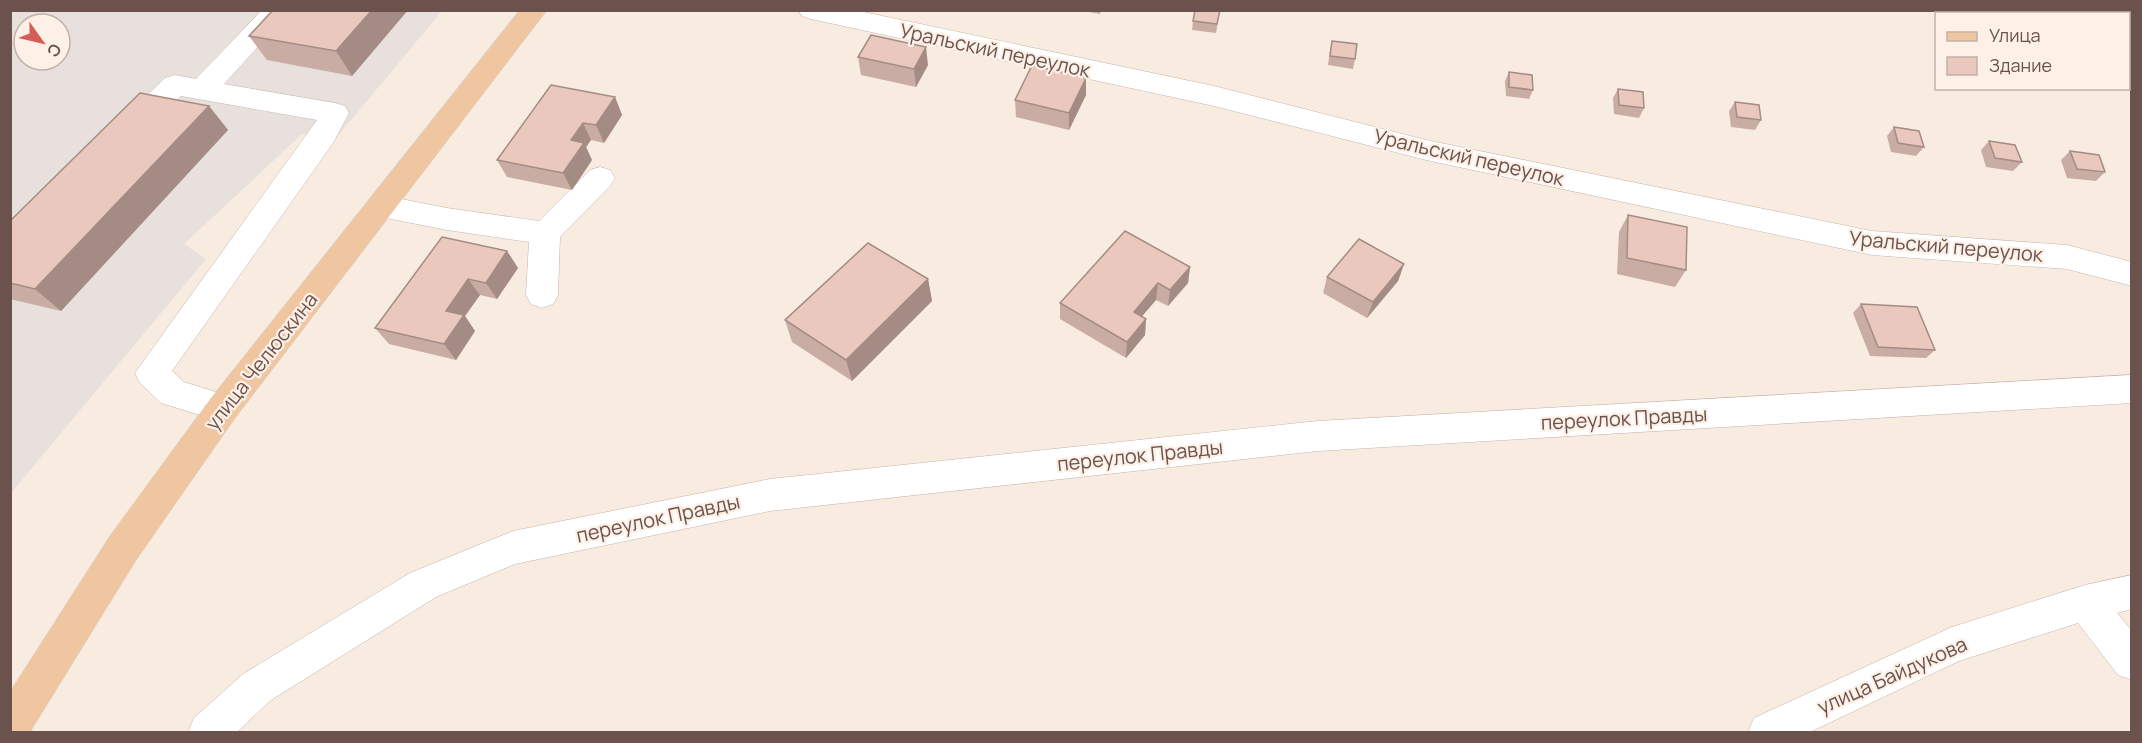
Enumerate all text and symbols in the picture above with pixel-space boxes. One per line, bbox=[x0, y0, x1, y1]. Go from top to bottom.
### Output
north arrow bbox=[12, 12, 72, 72]
legend bbox=[1935, 12, 2130, 90]
street label: Уральский переулок bbox=[897, 17, 1094, 84]
text: Улица bbox=[1989, 23, 2041, 47]
text: С bbox=[42, 39, 67, 62]
text: Здание bbox=[1989, 53, 2052, 77]
street label: Уральский переулок bbox=[1371, 122, 1568, 192]
street label: Уральский переулок bbox=[1848, 224, 2045, 268]
street label: улица Челюскина bbox=[199, 287, 323, 435]
street label: переулок Правды bbox=[1540, 400, 1708, 436]
street label: переулок Правды bbox=[1056, 433, 1224, 477]
street label: переулок Правды bbox=[574, 487, 742, 549]
street label: улица Байдукова bbox=[1813, 630, 1971, 720]

